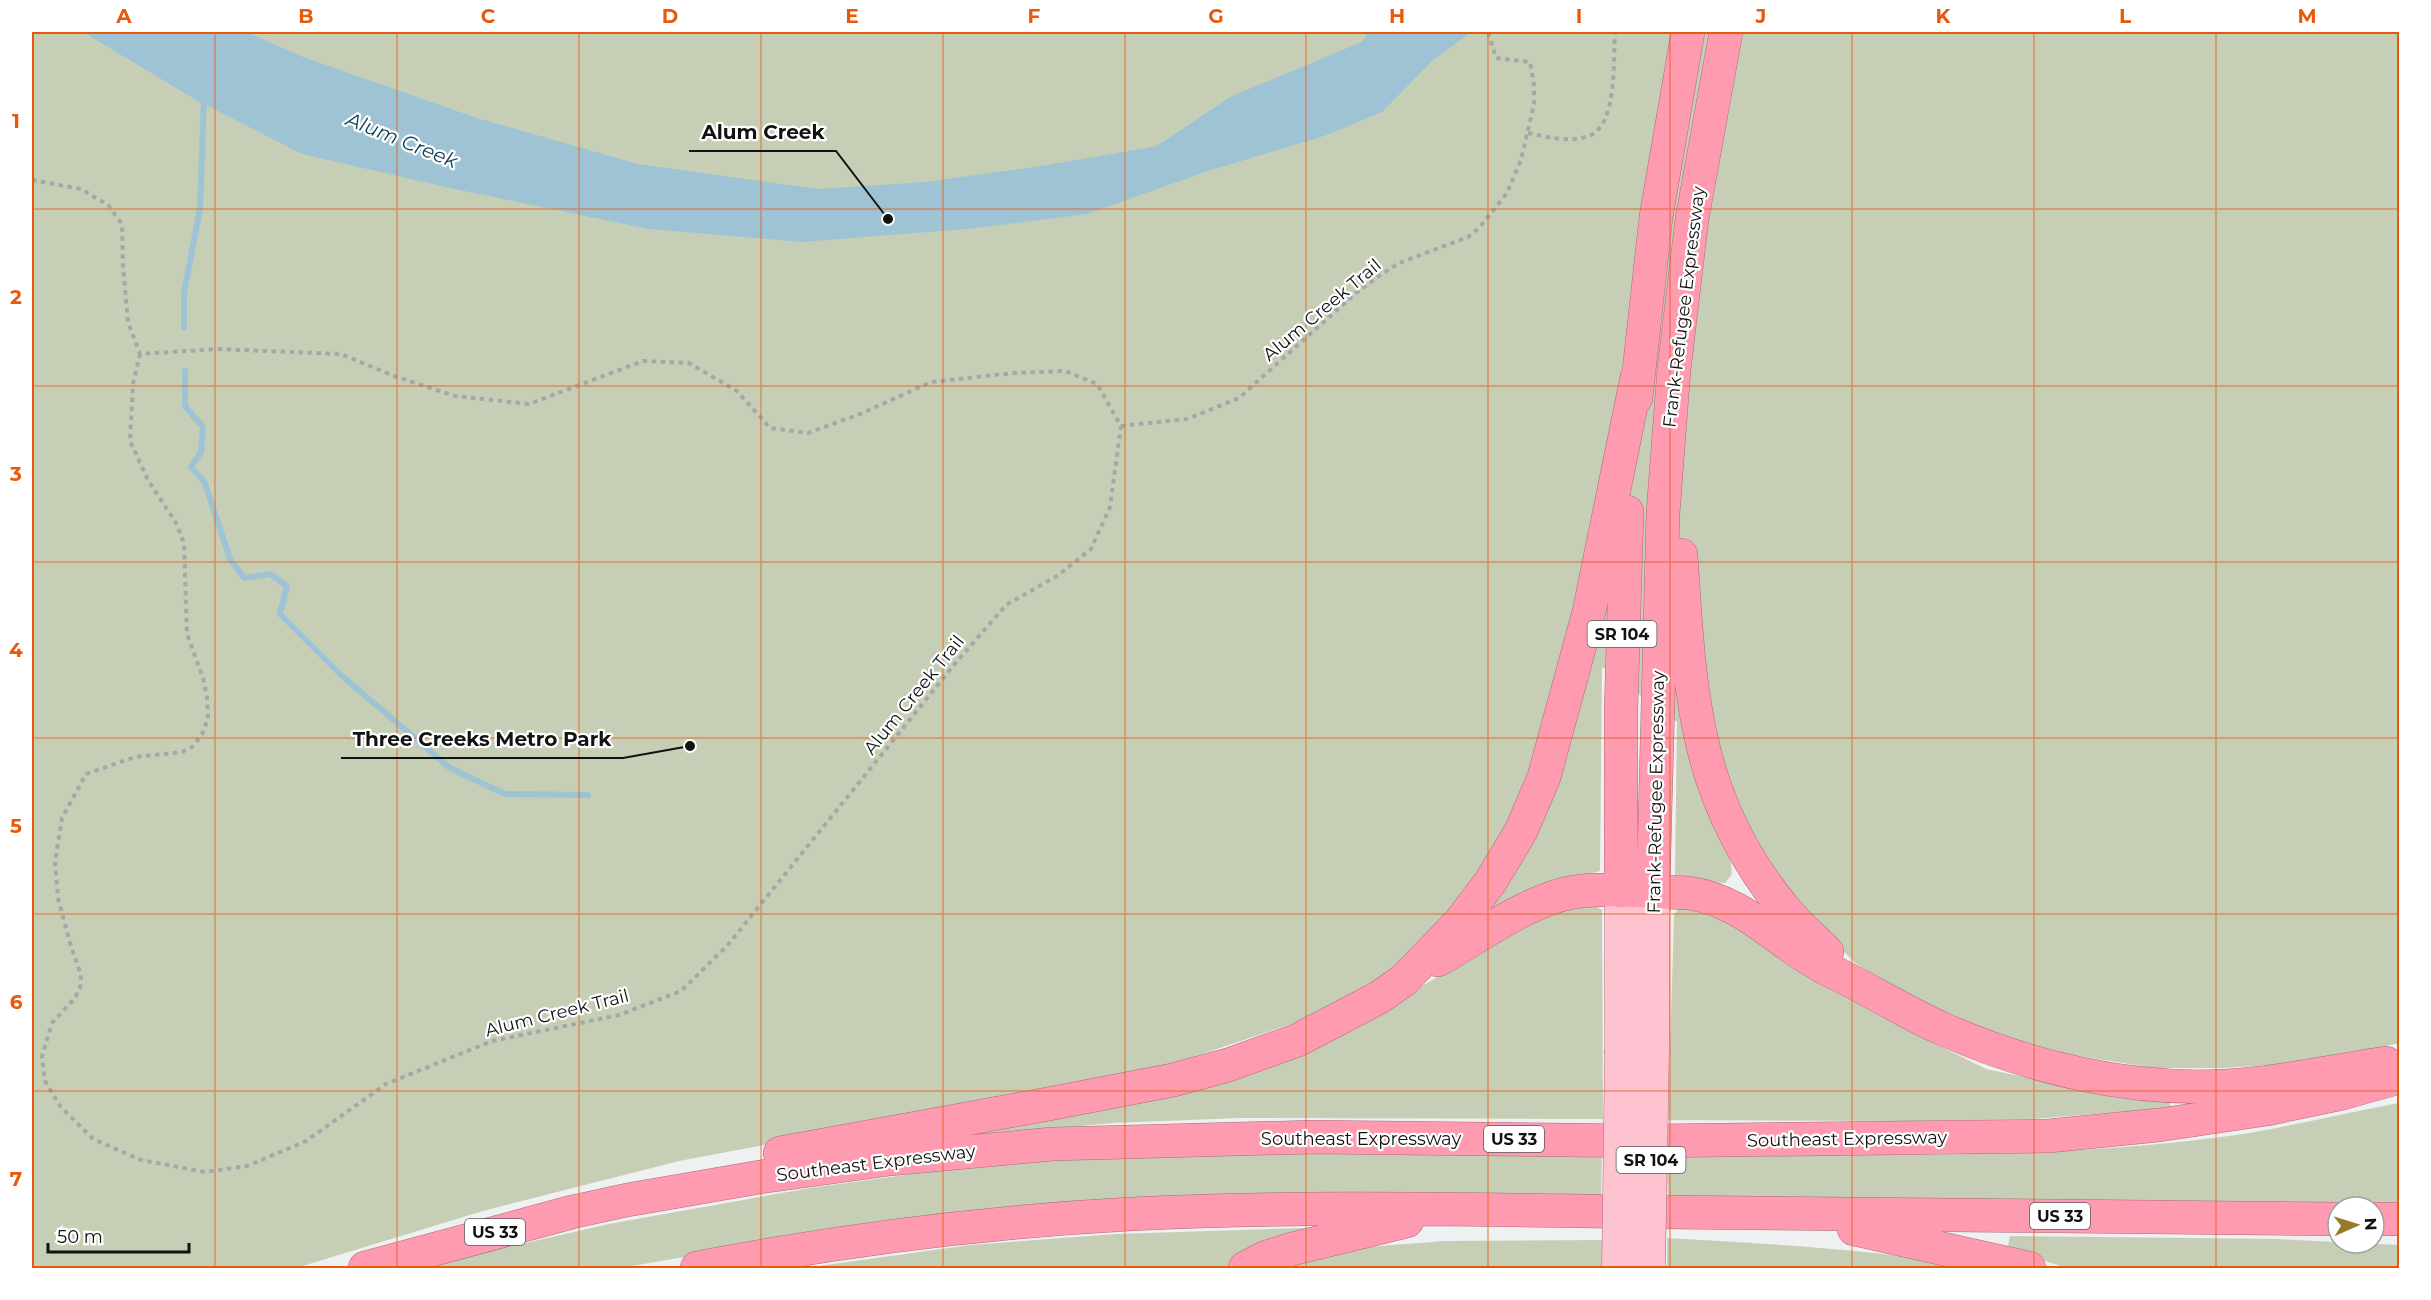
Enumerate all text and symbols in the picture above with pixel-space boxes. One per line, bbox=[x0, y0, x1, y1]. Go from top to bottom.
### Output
text: A bbox=[115, 4, 132, 28]
text: B bbox=[298, 4, 314, 28]
text: C bbox=[481, 4, 496, 28]
text: D bbox=[662, 4, 678, 28]
text: E bbox=[845, 4, 859, 28]
text: F bbox=[1028, 4, 1041, 28]
text: G bbox=[1208, 4, 1224, 28]
text: H bbox=[1389, 4, 1405, 28]
text: I bbox=[1576, 4, 1582, 28]
text: J bbox=[1755, 4, 1766, 28]
text: K bbox=[1936, 4, 1952, 28]
text: L bbox=[2119, 4, 2131, 28]
text: M bbox=[2297, 4, 2317, 28]
water label: Alum Creek bbox=[342, 106, 462, 174]
text: 1 bbox=[12, 109, 20, 133]
callout: Alum Creek bbox=[689, 113, 836, 151]
text: Alum Creek bbox=[701, 120, 825, 144]
street label: Frank-Refugee Expressway bbox=[1658, 185, 1710, 429]
street label: Alum Creek Trail bbox=[1258, 254, 1386, 366]
text: 2 bbox=[10, 285, 22, 309]
text: 3 bbox=[9, 462, 22, 486]
road number: SR 104 bbox=[1588, 621, 1656, 647]
street label: Alum Creek Trail bbox=[859, 631, 969, 759]
text: 4 bbox=[9, 638, 23, 662]
street label: Frank-Refugee Expressway bbox=[1643, 670, 1669, 914]
callout: Three Creeks Metro Park bbox=[341, 720, 623, 758]
text: Three Creeks Metro Park bbox=[353, 727, 612, 751]
text: 5 bbox=[10, 814, 22, 838]
street label: Alum Creek Trail bbox=[483, 984, 631, 1042]
text: 6 bbox=[10, 990, 23, 1014]
road number: US 33 bbox=[1484, 1126, 1544, 1152]
street label: Southeast Expressway bbox=[1747, 1126, 1948, 1152]
street label: Southeast Expressway bbox=[1261, 1128, 1461, 1150]
street label: Southeast Expressway bbox=[775, 1140, 977, 1186]
road number: SR 104 bbox=[1616, 1147, 1686, 1173]
text: 7 bbox=[10, 1167, 22, 1191]
north arrow bbox=[2326, 1195, 2386, 1255]
road number: US 33 bbox=[2030, 1203, 2090, 1229]
scale bar bbox=[48, 1216, 189, 1254]
text: N bbox=[2361, 1217, 2380, 1231]
road number: US 33 bbox=[465, 1219, 525, 1245]
text: 50 m bbox=[57, 1226, 103, 1248]

